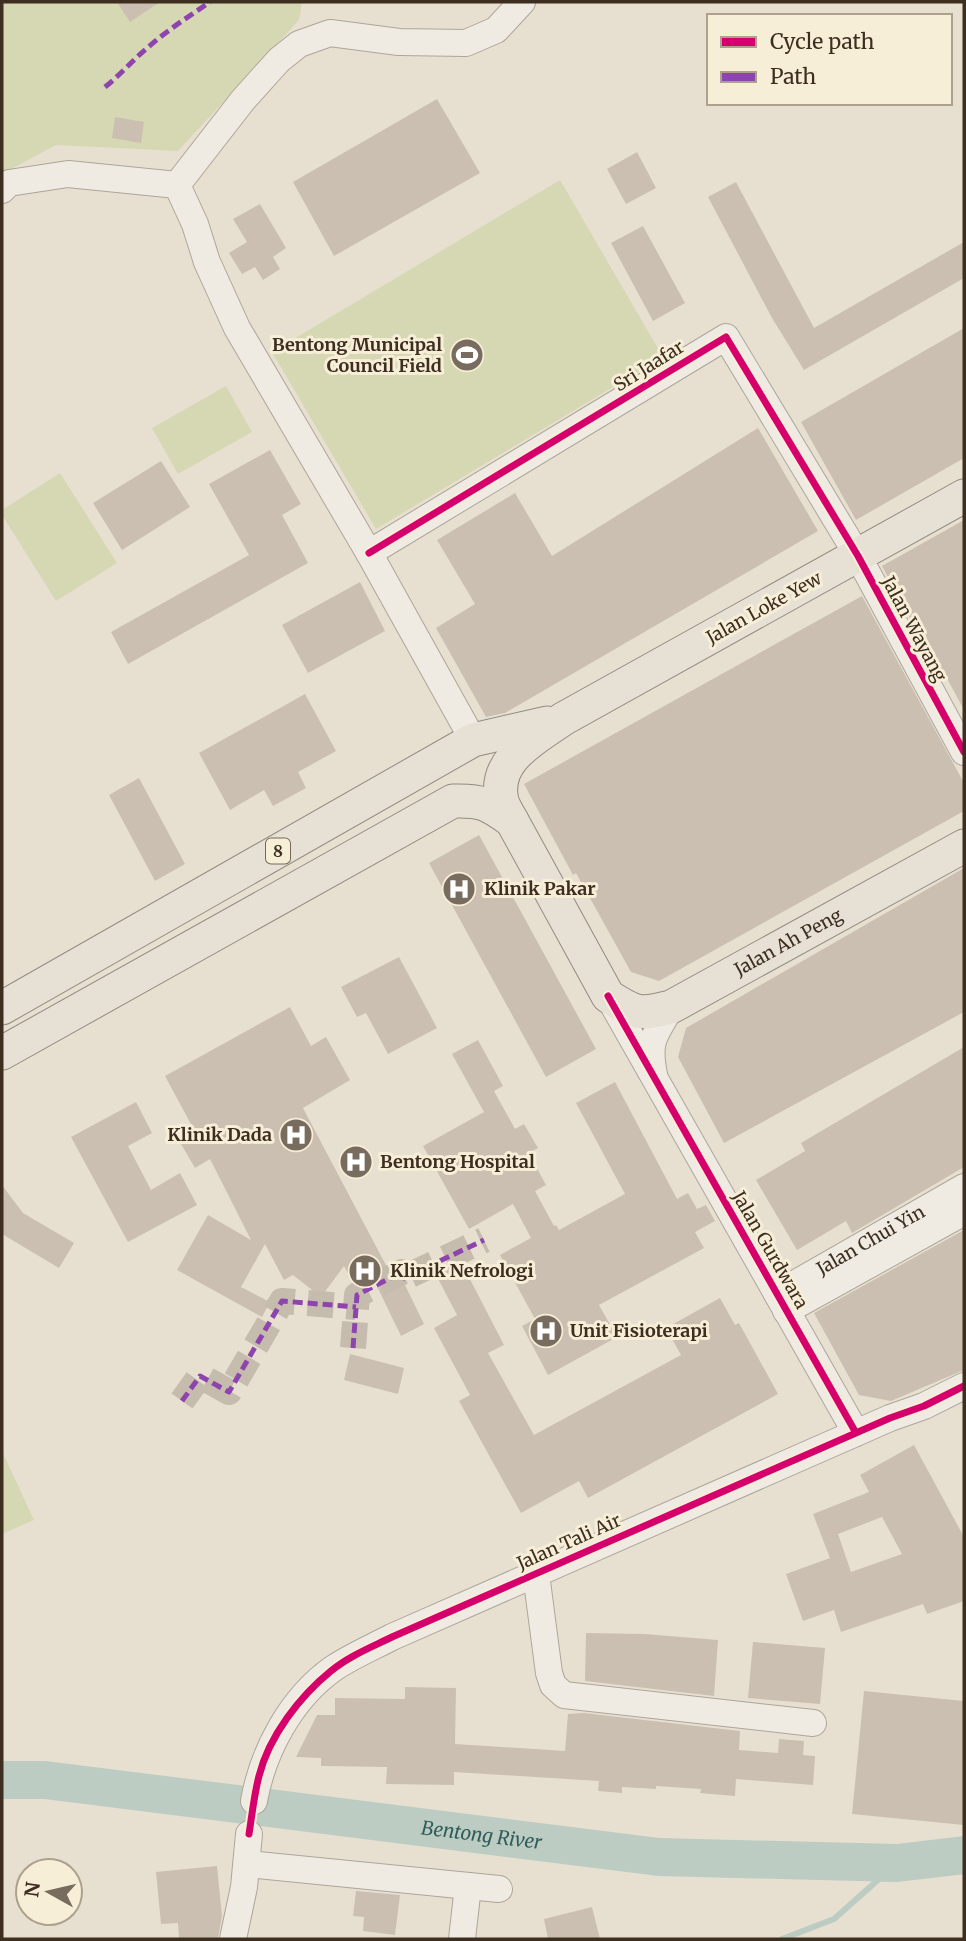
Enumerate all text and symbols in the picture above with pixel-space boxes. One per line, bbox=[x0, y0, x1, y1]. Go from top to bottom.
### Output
legend bbox=[707, 14, 952, 105]
text: Cycle path bbox=[770, 28, 874, 55]
text: Path bbox=[770, 63, 816, 90]
place label: Bentong Municipal Council Field bbox=[272, 333, 442, 377]
street label: Sri Jaafar bbox=[609, 335, 688, 396]
sports icon: Bentong Municipal Council Field bbox=[448, 336, 486, 374]
street label: Jalan Loke Yew bbox=[701, 566, 826, 649]
street label: Jalan Wayang bbox=[876, 571, 952, 686]
road number: 8 bbox=[266, 838, 290, 864]
hospital icon: Klinik Pakar bbox=[440, 870, 478, 908]
place label: Klinik Pakar bbox=[484, 877, 596, 900]
street label: Jalan Ah Peng bbox=[729, 903, 846, 981]
hospital icon: Klinik Dada bbox=[277, 1116, 315, 1154]
place label: Klinik Dada bbox=[167, 1123, 272, 1146]
hospital icon: Bentong Hospital bbox=[337, 1143, 375, 1181]
place label: Bentong Hospital bbox=[380, 1150, 535, 1173]
street label: Jalan Gurdwara bbox=[727, 1186, 814, 1313]
street label: Jalan Chui Yin bbox=[811, 1200, 929, 1280]
hospital icon: Klinik Nefrologi bbox=[346, 1252, 384, 1290]
place label: Klinik Nefrologi bbox=[390, 1259, 534, 1282]
hospital icon: Unit Fisioterapi bbox=[527, 1312, 565, 1350]
place label: Unit Fisioterapi bbox=[570, 1319, 708, 1342]
street label: Jalan Tali Air bbox=[512, 1508, 624, 1575]
water label: Bentong River bbox=[420, 1815, 544, 1854]
north arrow bbox=[14, 1857, 84, 1927]
text: N bbox=[19, 1881, 45, 1899]

